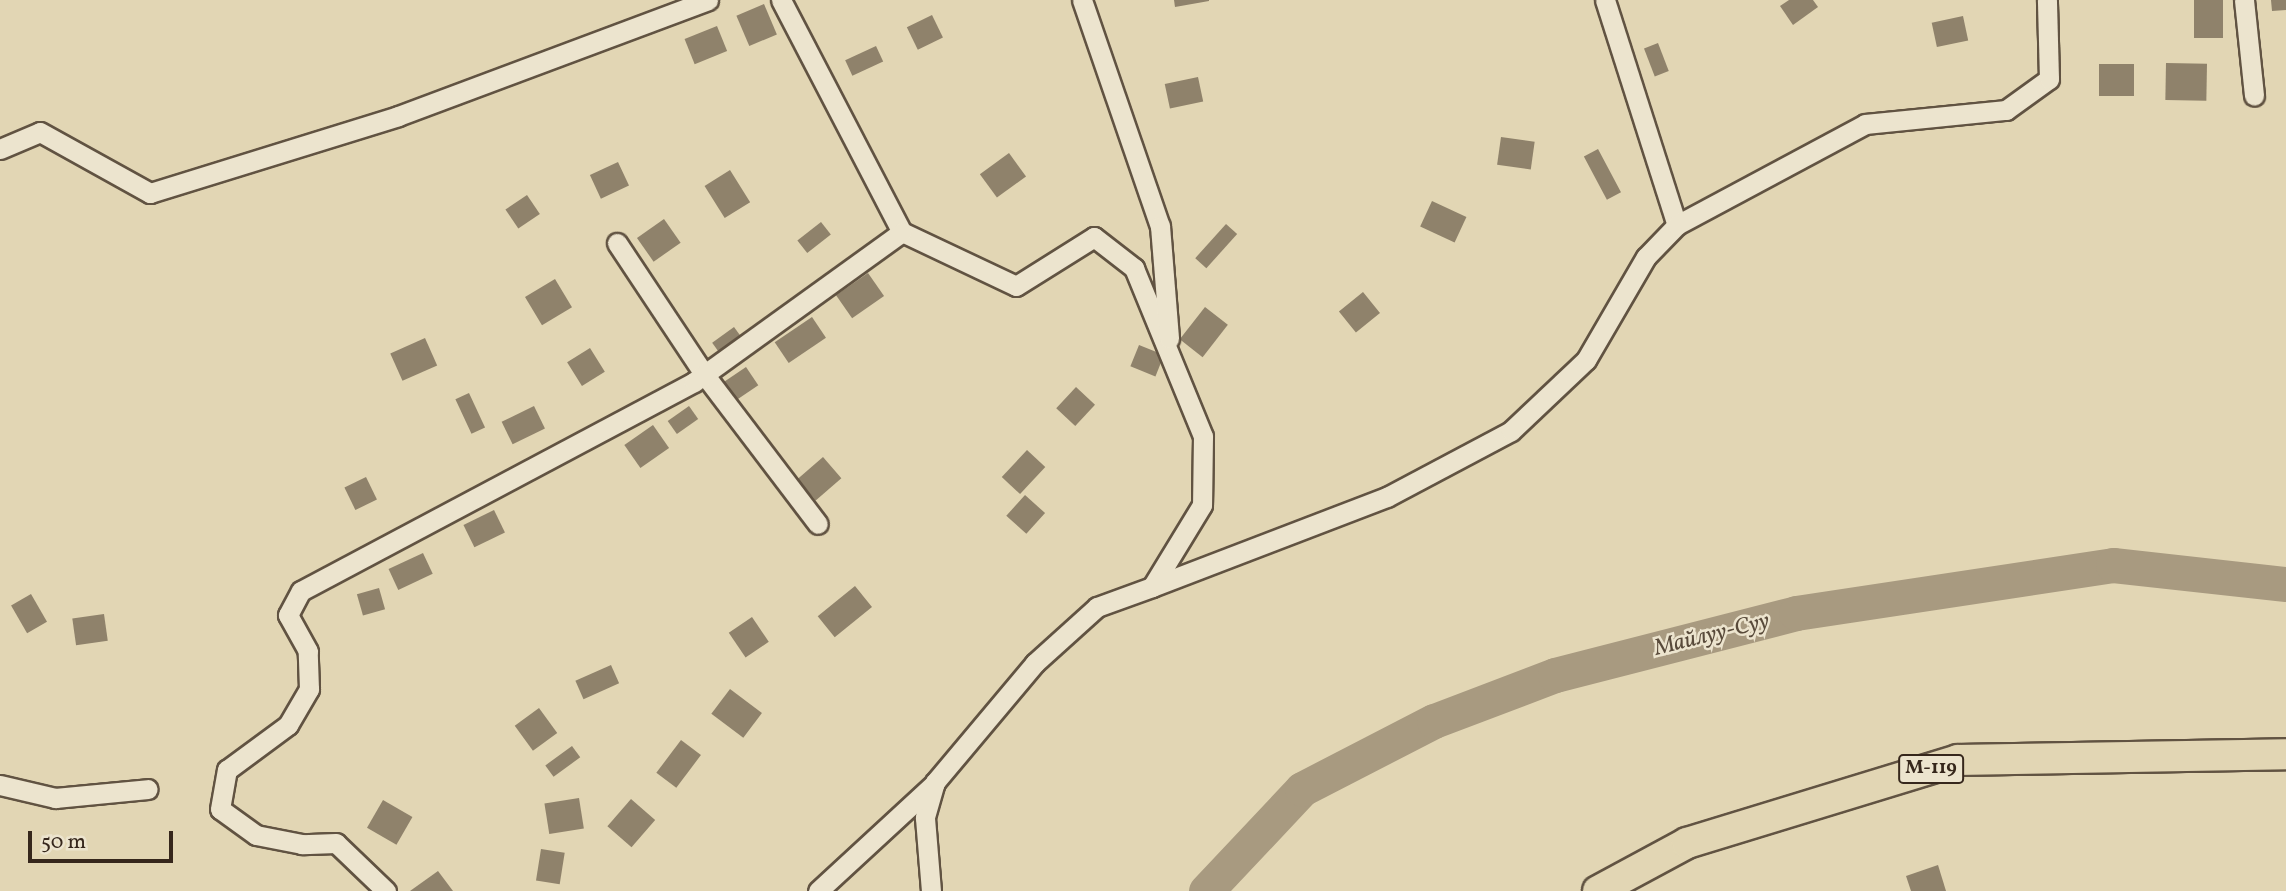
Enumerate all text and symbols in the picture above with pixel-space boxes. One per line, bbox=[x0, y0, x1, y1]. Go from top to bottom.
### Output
water label: Майлуу-Суу bbox=[1651, 607, 1773, 663]
road number: М-119 bbox=[1898, 754, 1964, 784]
scale bar bbox=[32, 818, 177, 862]
text: 50 m bbox=[41, 828, 86, 857]

